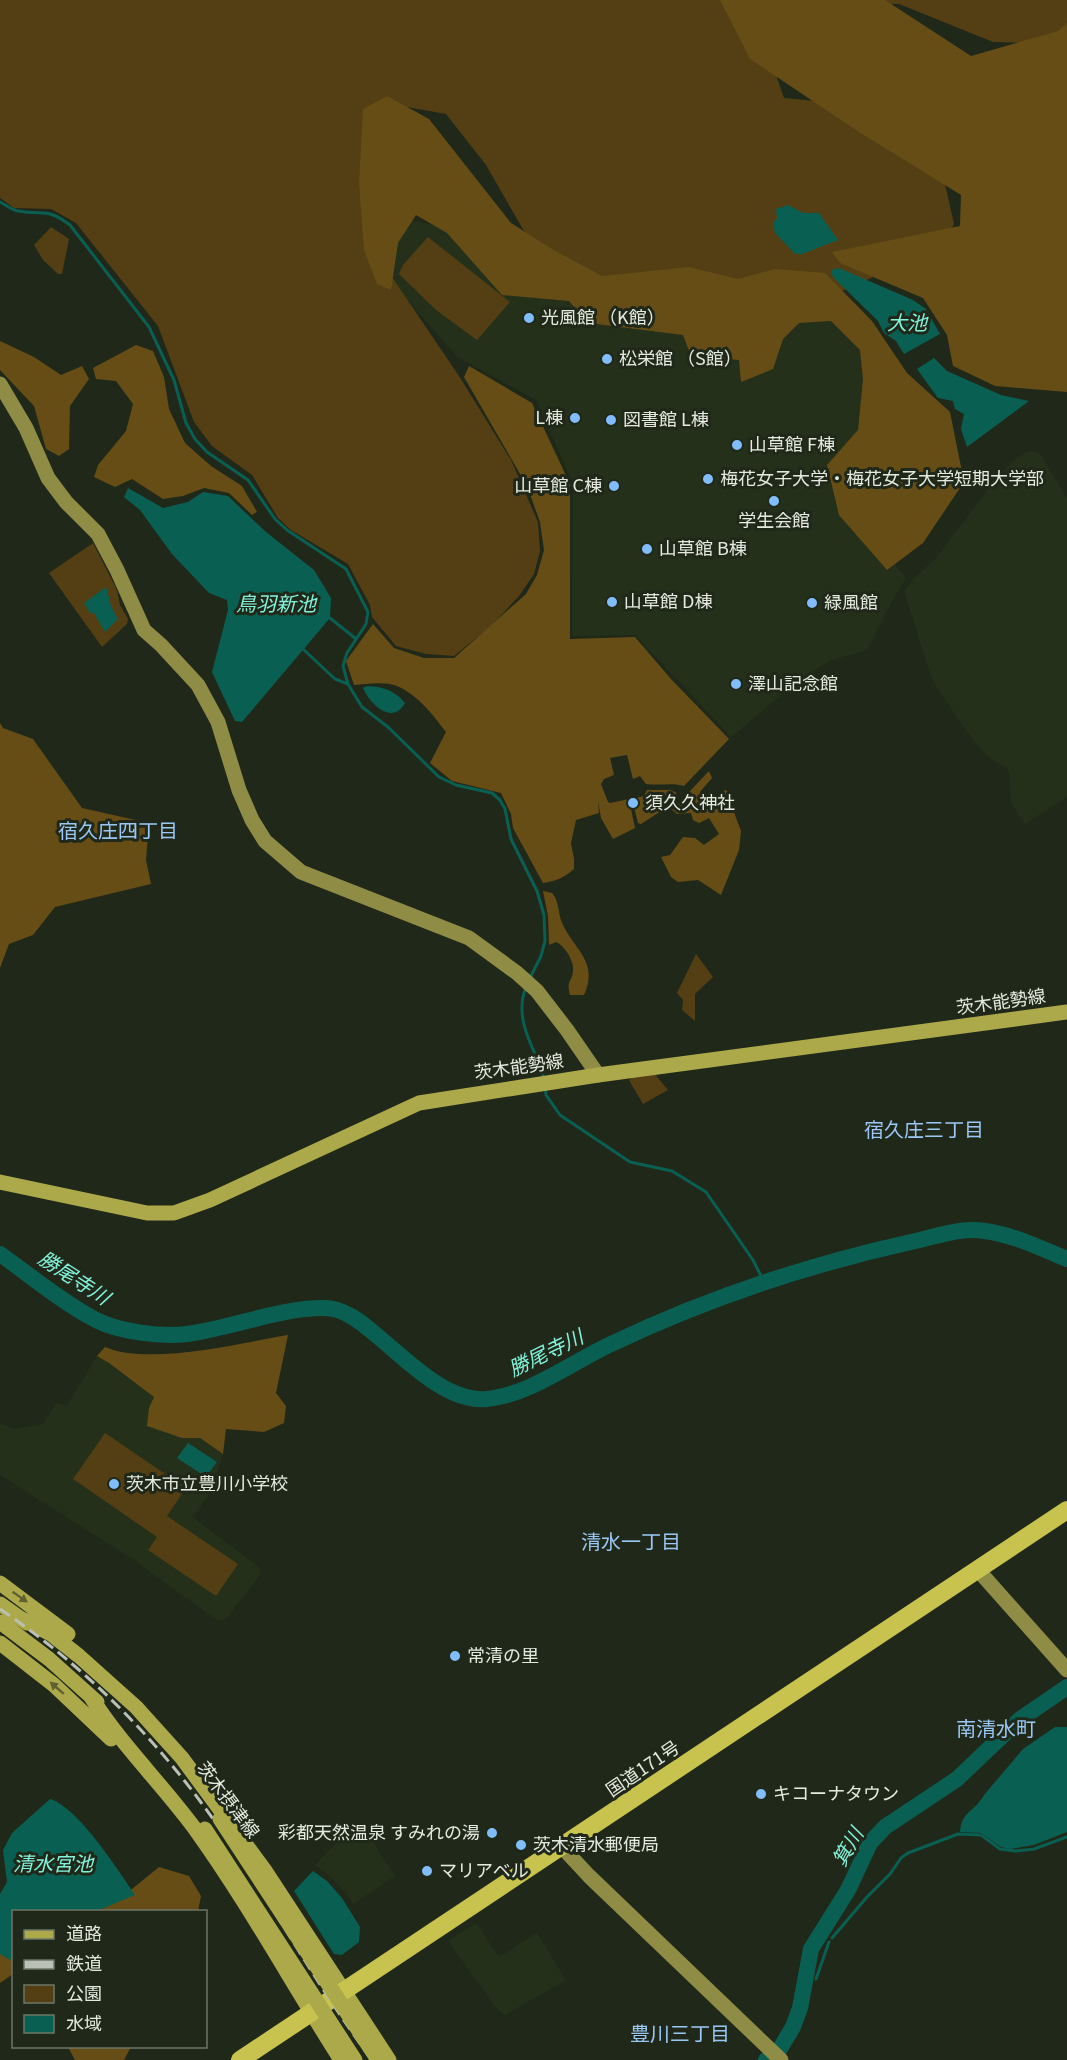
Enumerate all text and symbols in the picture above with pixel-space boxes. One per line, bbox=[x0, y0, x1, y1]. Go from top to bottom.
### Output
place label: 光風館 （K館） bbox=[541, 303, 665, 329]
water label: 大池 bbox=[887, 307, 929, 336]
marker: 光風館 （K館） bbox=[522, 311, 536, 325]
place label: 松栄館 （S館） bbox=[619, 344, 742, 370]
marker: 松栄館 （S館） bbox=[600, 352, 614, 366]
place label: L棟 bbox=[535, 403, 563, 429]
place label: 図書館 L棟 bbox=[623, 405, 709, 431]
marker: L棟 bbox=[568, 411, 582, 425]
marker: 図書館 L棟 bbox=[604, 413, 618, 427]
place label: 山草館 F棟 bbox=[749, 430, 835, 456]
marker: 山草館 F棟 bbox=[730, 438, 744, 452]
place label: 梅花女子大学・梅花女子大学短期大学部 bbox=[720, 464, 1044, 490]
place label: 山草館 C棟 bbox=[514, 471, 602, 497]
marker: 梅花女子大学・梅花女子大学短期大学部 bbox=[701, 472, 715, 486]
marker: 山草館 C棟 bbox=[607, 479, 621, 493]
marker: 学生会館 bbox=[767, 494, 781, 508]
place label: 学生会館 bbox=[738, 506, 810, 532]
place label: 山草館 B棟 bbox=[659, 534, 747, 560]
marker: 山草館 B棟 bbox=[640, 542, 654, 556]
place label: 山草館 D棟 bbox=[624, 587, 712, 613]
water label: 鳥羽新池 bbox=[236, 588, 318, 617]
place label: 緑風館 bbox=[824, 588, 878, 614]
marker: 山草館 D棟 bbox=[605, 595, 619, 609]
marker: 緑風館 bbox=[805, 596, 819, 610]
place label: 澤山記念館 bbox=[748, 669, 838, 695]
marker: 澤山記念館 bbox=[729, 677, 743, 691]
place label: 須久久神社 bbox=[645, 788, 735, 814]
marker: 須久久神社 bbox=[626, 796, 640, 810]
district label: 宿久庄四丁目 bbox=[58, 815, 178, 844]
street label: 茨木能勢線 bbox=[954, 981, 1047, 1019]
street label: 茨木能勢線 bbox=[472, 1046, 565, 1084]
district label: 宿久庄三丁目 bbox=[864, 1114, 984, 1143]
water label: 勝尾寺川 bbox=[33, 1243, 118, 1312]
water label: 勝尾寺川 bbox=[503, 1320, 589, 1382]
place label: 茨木市立豊川小学校 bbox=[126, 1469, 288, 1495]
marker: 茨木市立豊川小学校 bbox=[107, 1477, 121, 1491]
district label: 清水一丁目 bbox=[581, 1526, 681, 1555]
one-way arrow bbox=[11, 1591, 27, 1603]
place label: 常清の里 bbox=[467, 1641, 539, 1667]
marker: 常清の里 bbox=[448, 1649, 462, 1663]
one-way arrow bbox=[50, 1682, 65, 1695]
district label: 南清水町 bbox=[956, 1713, 1036, 1742]
street label: 国道171号 bbox=[600, 1733, 684, 1802]
street label: 茨木摂津線 bbox=[192, 1755, 267, 1843]
place label: キコーナタウン bbox=[773, 1779, 899, 1805]
marker: キコーナタウン bbox=[754, 1787, 768, 1801]
place label: 彩都天然温泉 すみれの湯 bbox=[278, 1818, 480, 1844]
water label: 箕川 bbox=[824, 1820, 870, 1871]
marker: 彩都天然温泉 すみれの湯 bbox=[485, 1826, 499, 1840]
place label: 茨木清水郵便局 bbox=[533, 1830, 659, 1856]
marker: 茨木清水郵便局 bbox=[514, 1838, 528, 1852]
water label: 清水宮池 bbox=[13, 1848, 95, 1877]
place label: マリアベル bbox=[439, 1856, 529, 1882]
marker: マリアベル bbox=[420, 1864, 434, 1878]
legend bbox=[12, 1910, 207, 2048]
text: 道路 bbox=[66, 1919, 102, 1945]
text: 鉄道 bbox=[66, 1949, 102, 1975]
text: 公園 bbox=[66, 1979, 102, 2005]
text: 水域 bbox=[66, 2009, 102, 2035]
district label: 豊川三丁目 bbox=[630, 2018, 730, 2047]

